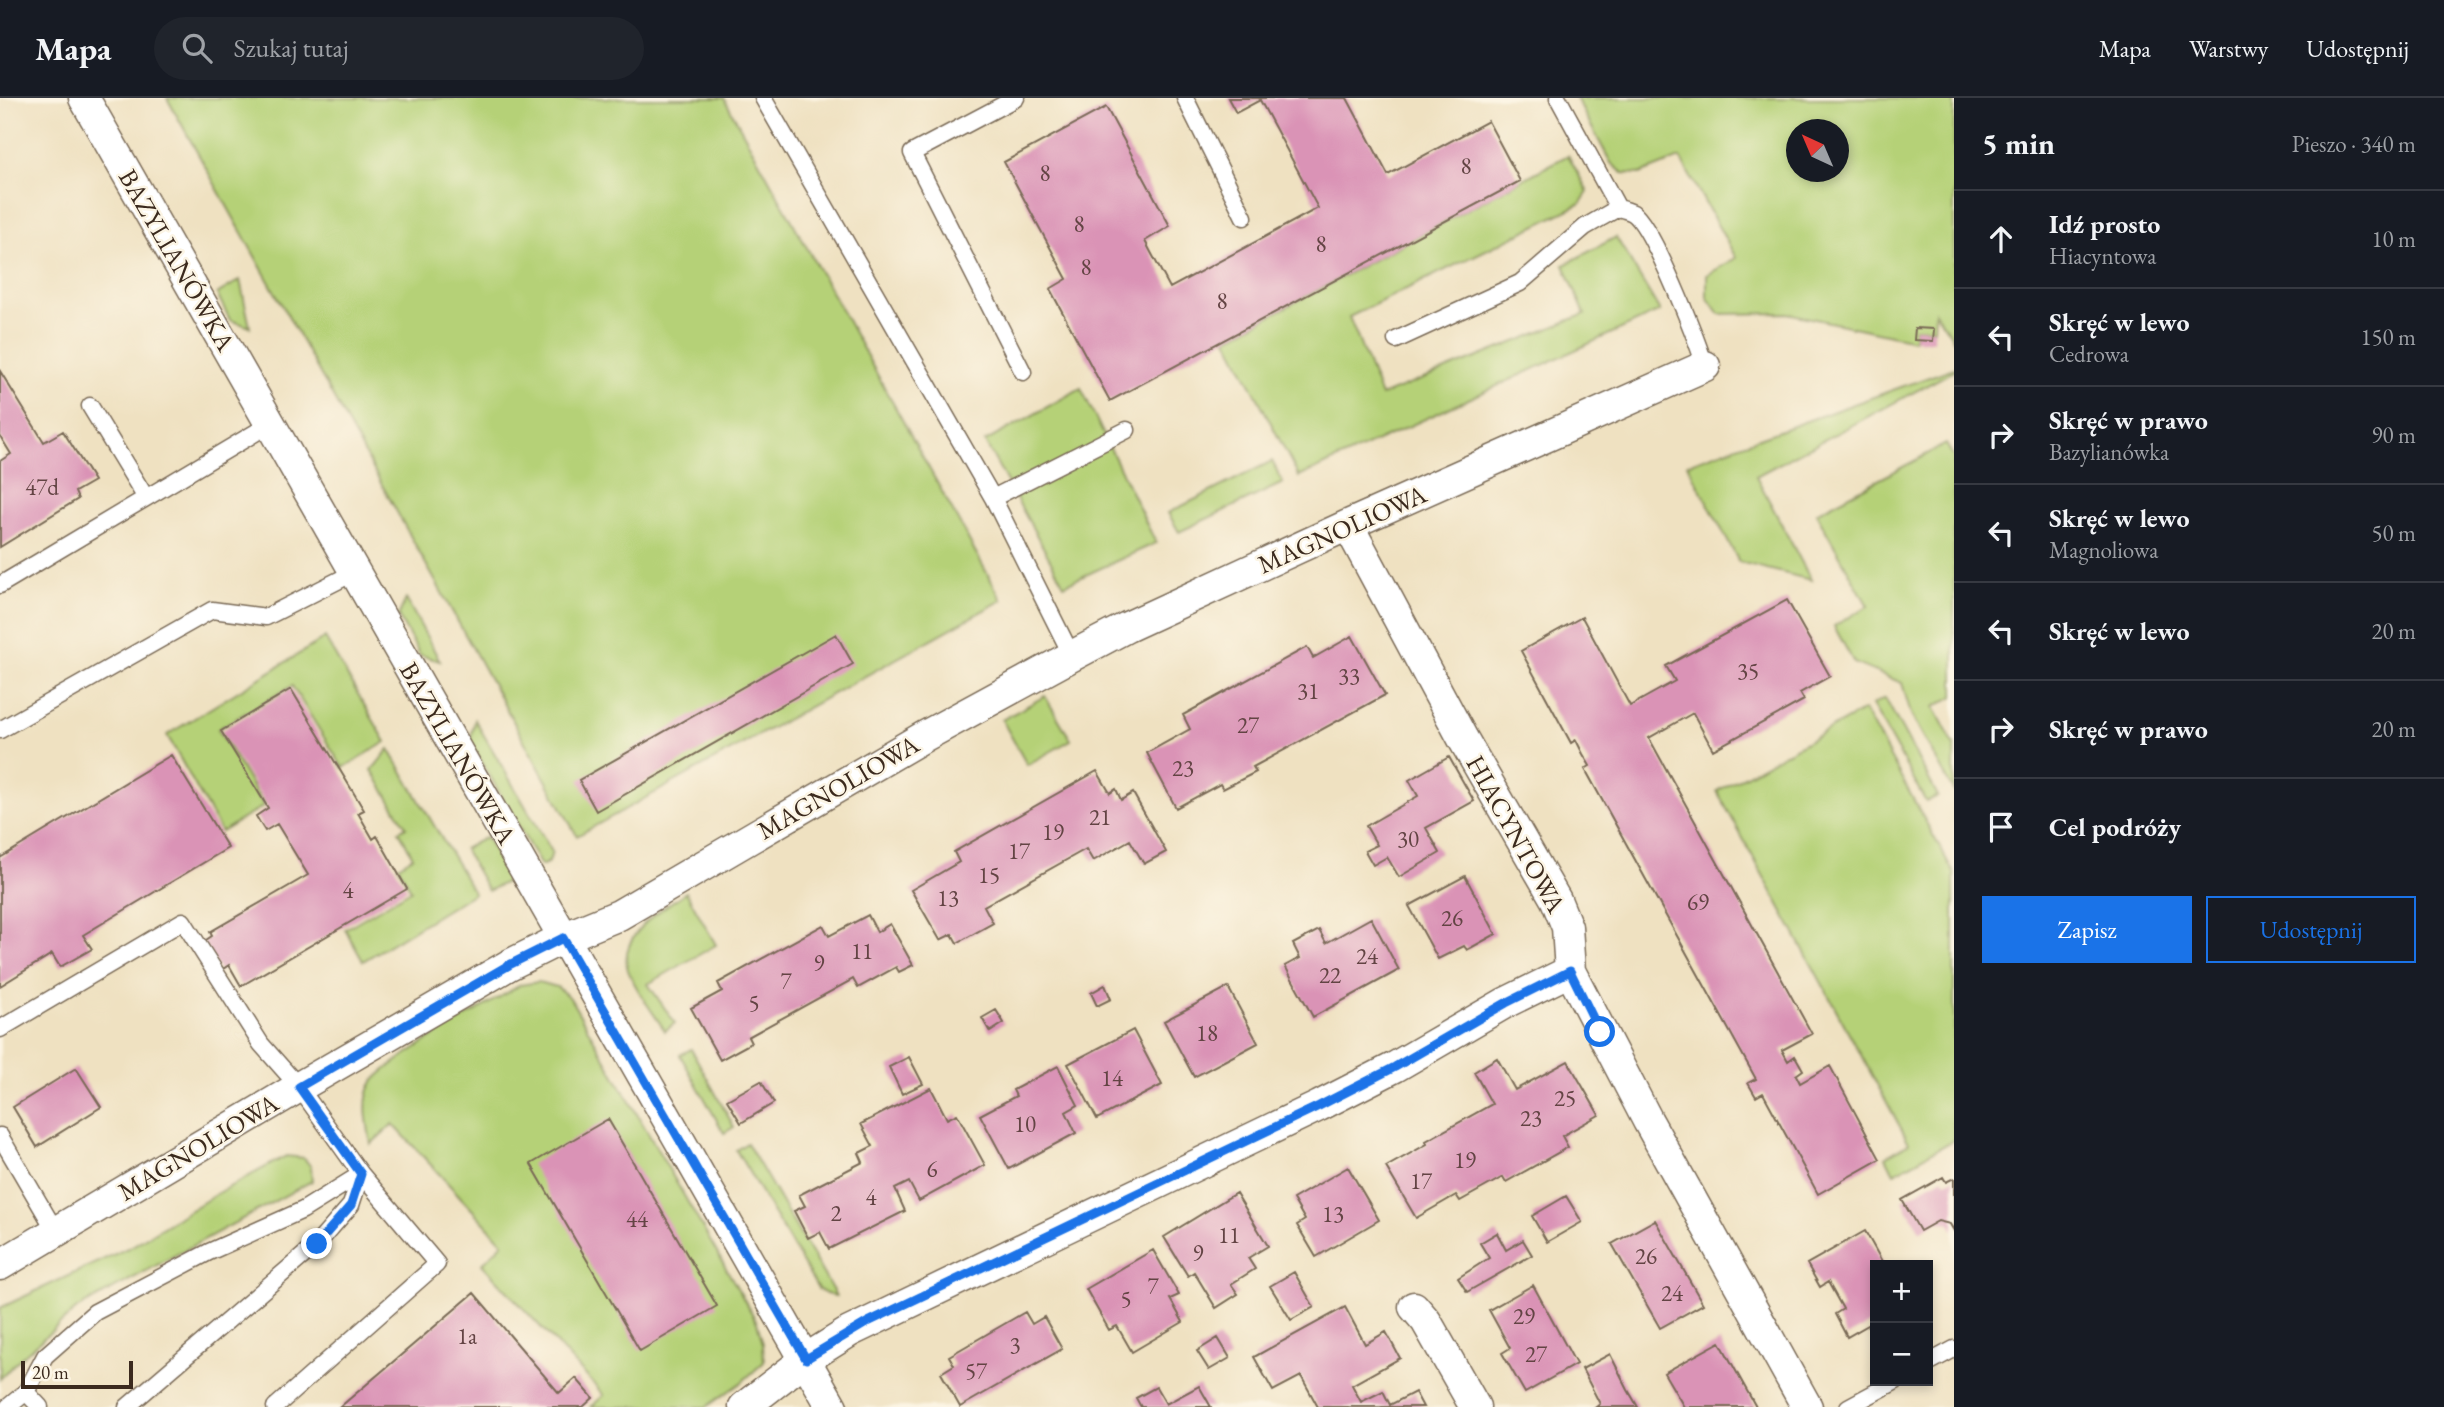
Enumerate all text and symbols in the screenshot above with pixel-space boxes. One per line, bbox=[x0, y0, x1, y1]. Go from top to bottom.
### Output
search box bbox=[154, 17, 644, 80]
text: Mapa bbox=[35, 27, 112, 70]
icon: search bbox=[178, 29, 216, 67]
text: Szukaj tutaj bbox=[234, 31, 349, 65]
text: Mapa bbox=[2099, 33, 2151, 64]
text: Warstwy bbox=[2189, 33, 2268, 64]
text: Udostępnij bbox=[2306, 33, 2409, 64]
north arrow bbox=[1786, 119, 1849, 182]
text: 5 min bbox=[1982, 124, 2055, 163]
text: Pieszo · 340 m bbox=[2292, 129, 2416, 159]
house number: 8 bbox=[1460, 151, 1472, 181]
house number: 8 bbox=[1039, 158, 1051, 188]
street label: BAZYLIANÓWKA bbox=[111, 163, 243, 358]
text: Idź prosto bbox=[2049, 207, 2160, 241]
house number: 8 bbox=[1073, 209, 1085, 239]
icon: ahead bbox=[1982, 220, 2020, 258]
text: 10 m bbox=[2371, 224, 2416, 254]
house number: 8 bbox=[1315, 229, 1327, 259]
text: Hiacyntowa bbox=[2049, 241, 2156, 271]
house number: 8 bbox=[1080, 252, 1092, 282]
house number: 8 bbox=[1216, 286, 1228, 316]
text: Skręć w lewo bbox=[2049, 305, 2190, 339]
icon: left bbox=[1982, 318, 2020, 356]
text: 150 m bbox=[2360, 322, 2416, 352]
text: Cedrowa bbox=[2049, 339, 2129, 369]
text: Skręć w prawo bbox=[2049, 403, 2208, 437]
icon: right bbox=[1982, 416, 2020, 454]
text: 90 m bbox=[2371, 420, 2416, 450]
text: Bazylianówka bbox=[2049, 437, 2169, 467]
house number: 47d bbox=[25, 472, 59, 502]
street label: MAGNOLIOWA bbox=[1252, 476, 1433, 581]
text: Skręć w lewo bbox=[2049, 501, 2190, 535]
icon: left bbox=[1982, 514, 2020, 552]
text: 50 m bbox=[2371, 518, 2416, 548]
text: Magnoliowa bbox=[2049, 535, 2158, 565]
icon: left bbox=[1982, 612, 2020, 650]
text: Skręć w lewo bbox=[2049, 614, 2190, 648]
text: 20 m bbox=[2371, 616, 2416, 646]
street label: BAZYLIANÓWKA bbox=[392, 656, 524, 851]
house number: 35 bbox=[1737, 656, 1759, 686]
house number: 33 bbox=[1338, 661, 1360, 691]
house number: 31 bbox=[1297, 676, 1319, 706]
house number: 27 bbox=[1237, 710, 1260, 740]
icon: right bbox=[1982, 710, 2020, 748]
text: Skręć w prawo bbox=[2049, 712, 2208, 746]
text: 20 m bbox=[2371, 714, 2416, 744]
street label: MAGNOLIOWA bbox=[751, 726, 926, 847]
street label: HIACYNTOWA bbox=[1459, 749, 1574, 920]
house number: 23 bbox=[1172, 753, 1194, 783]
house number: 21 bbox=[1089, 802, 1111, 832]
icon: arrive bbox=[1982, 808, 2020, 846]
text: Cel podróży bbox=[2049, 810, 2181, 844]
house number: 19 bbox=[1042, 817, 1064, 847]
house number: 30 bbox=[1397, 824, 1419, 854]
house number: 17 bbox=[1008, 836, 1031, 866]
house number: 15 bbox=[978, 860, 1000, 890]
house number: 4 bbox=[342, 875, 354, 905]
house number: 13 bbox=[937, 883, 959, 913]
house number: 69 bbox=[1687, 887, 1709, 917]
button: Zapisz bbox=[1982, 896, 2192, 963]
button: Udostępnij bbox=[2206, 896, 2416, 963]
house number: 26 bbox=[1441, 903, 1463, 933]
house number: 11 bbox=[851, 936, 873, 966]
house number: 24 bbox=[1356, 941, 1379, 971]
house number: 9 bbox=[813, 948, 825, 978]
house number: 22 bbox=[1319, 960, 1341, 990]
house number: 7 bbox=[780, 966, 792, 996]
house number: 5 bbox=[748, 988, 760, 1018]
route start bbox=[1584, 1016, 1615, 1047]
house number: 18 bbox=[1196, 1018, 1218, 1048]
house number: 14 bbox=[1101, 1063, 1124, 1093]
house number: 25 bbox=[1554, 1083, 1576, 1113]
street label: MAGNOLIOWA bbox=[111, 1085, 285, 1208]
house number: 23 bbox=[1520, 1103, 1542, 1133]
house number: 10 bbox=[1014, 1109, 1036, 1139]
house number: 19 bbox=[1454, 1145, 1476, 1175]
house number: 6 bbox=[926, 1154, 938, 1184]
house number: 17 bbox=[1410, 1166, 1433, 1196]
house number: 4 bbox=[865, 1182, 877, 1212]
house number: 2 bbox=[830, 1198, 842, 1228]
house number: 13 bbox=[1322, 1199, 1344, 1229]
house number: 44 bbox=[626, 1204, 649, 1234]
house number: 11 bbox=[1218, 1220, 1240, 1250]
route end bbox=[301, 1228, 332, 1259]
house number: 9 bbox=[1192, 1238, 1204, 1268]
house number: 26 bbox=[1635, 1241, 1657, 1271]
map controls bbox=[1870, 1260, 1933, 1386]
button: + bbox=[1870, 1260, 1933, 1323]
house number: 7 bbox=[1147, 1271, 1159, 1301]
house number: 24 bbox=[1661, 1278, 1684, 1308]
house number: 5 bbox=[1120, 1284, 1132, 1314]
house number: 29 bbox=[1513, 1301, 1535, 1331]
house number: 1a bbox=[457, 1321, 478, 1351]
button: − bbox=[1870, 1323, 1933, 1386]
house number: 3 bbox=[1009, 1330, 1021, 1360]
house number: 27 bbox=[1525, 1339, 1548, 1369]
house number: 57 bbox=[965, 1356, 988, 1386]
scale bar bbox=[21, 1358, 133, 1390]
text: 20 m bbox=[32, 1360, 69, 1385]

